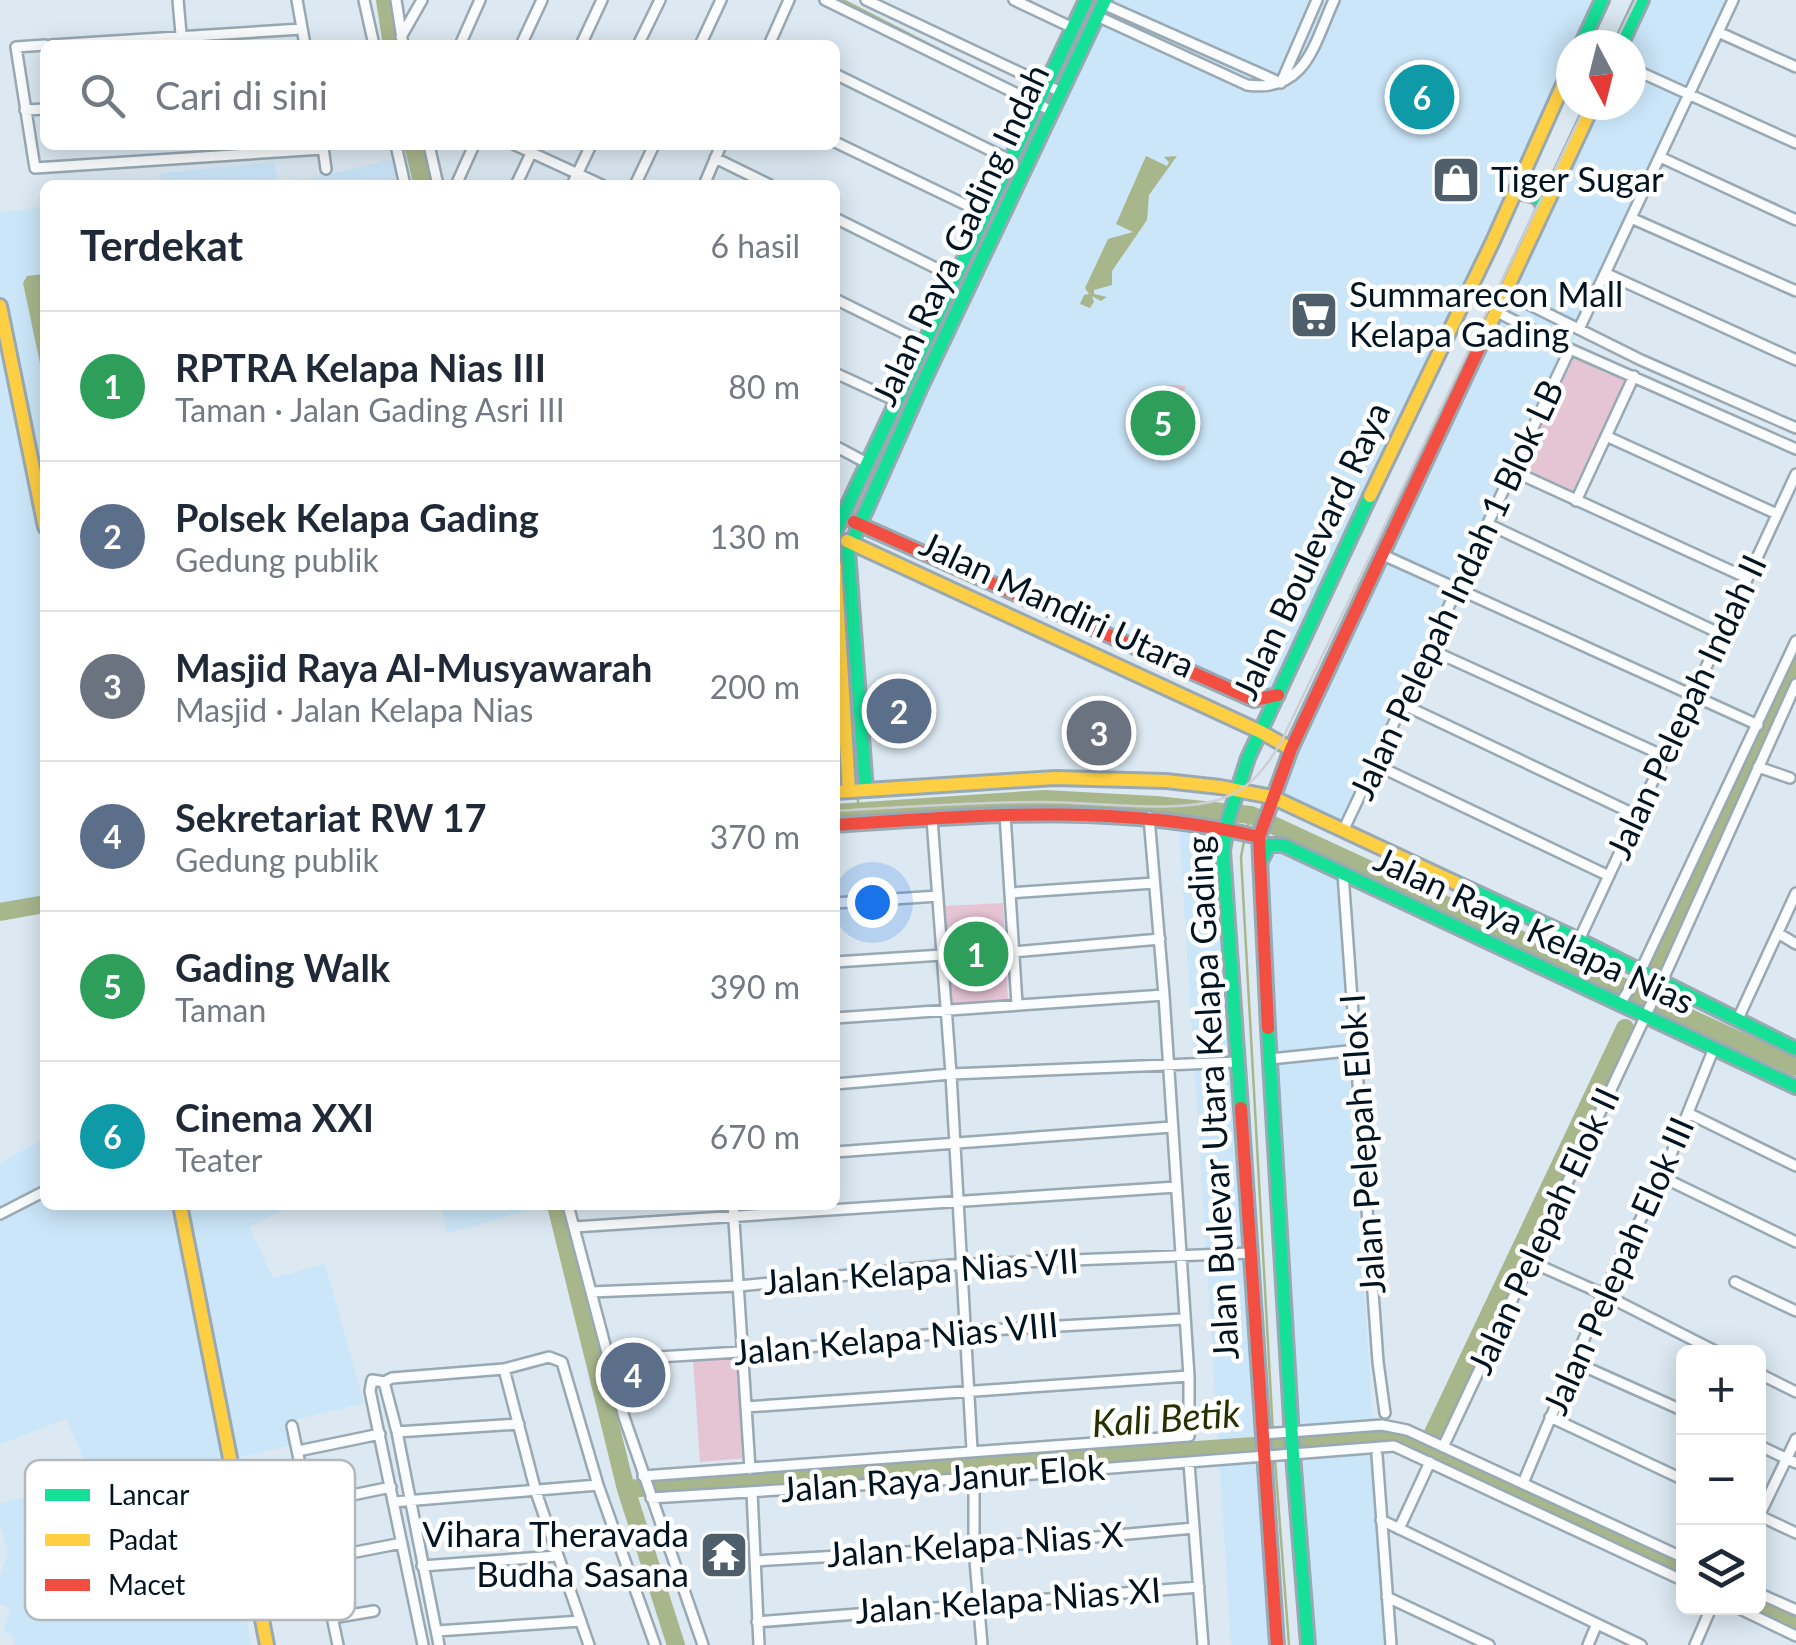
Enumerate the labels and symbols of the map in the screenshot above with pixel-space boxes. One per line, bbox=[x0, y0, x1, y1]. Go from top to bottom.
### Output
north arrow bbox=[1556, 30, 1646, 120]
street label: Jalan Raya Gading Indah bbox=[862, 57, 1057, 411]
pin: 6 bbox=[1390, 59, 1454, 134]
shop icon: Tiger Sugar bbox=[1430, 154, 1482, 206]
place label: Tiger Sugar bbox=[1491, 157, 1664, 199]
place label: Summarecon Mall Kelapa Gading bbox=[1349, 272, 1623, 354]
supermarket icon: Summarecon Mall Kelapa Gading bbox=[1288, 289, 1340, 341]
street label: Jalan Pelepah Indah 1 Blok LB bbox=[1339, 373, 1571, 806]
pin: 5 bbox=[1130, 386, 1196, 460]
street label: Jalan Boulevard Raya bbox=[1223, 395, 1397, 705]
street label: Jalan Mandiri Utara bbox=[914, 521, 1202, 685]
street label: Jalan Pelepah Indah II bbox=[1596, 547, 1774, 865]
pin: 2 bbox=[866, 674, 932, 748]
pin: 3 bbox=[1066, 696, 1132, 770]
street label: Jalan Bulevar Utara Kelapa Gading bbox=[1176, 835, 1246, 1361]
street label: Jalan Raya Kelapa Nias bbox=[1368, 837, 1701, 1022]
your location bbox=[847, 877, 898, 928]
pin: 1 bbox=[944, 916, 1008, 992]
street label: Jalan Pelepah Elok I bbox=[1330, 992, 1392, 1296]
street label: Jalan Pelepah Elok II bbox=[1457, 1080, 1627, 1380]
street label: Jalan Pelepah Elok III bbox=[1533, 1110, 1702, 1420]
street label: Jalan Kelapa Nias VII bbox=[762, 1238, 1080, 1302]
street label: Jalan Kelapa Nias VIII bbox=[732, 1302, 1060, 1372]
pin: 4 bbox=[600, 1338, 666, 1412]
water label: Kali Betik bbox=[1090, 1389, 1243, 1445]
street label: Jalan Raya Janur Elok bbox=[779, 1445, 1107, 1509]
legend bbox=[25, 1460, 355, 1620]
text: Lancar bbox=[108, 1477, 189, 1511]
place label: Vihara Theravada Budha Sasana bbox=[422, 1512, 689, 1594]
street label: Jalan Kelapa Nias X bbox=[825, 1512, 1125, 1574]
text: Padat bbox=[108, 1522, 178, 1556]
temple icon: Vihara Theravada Budha Sasana bbox=[698, 1529, 750, 1581]
text: Macet bbox=[108, 1567, 185, 1601]
street label: Jalan Kelapa Nias XI bbox=[854, 1567, 1162, 1631]

